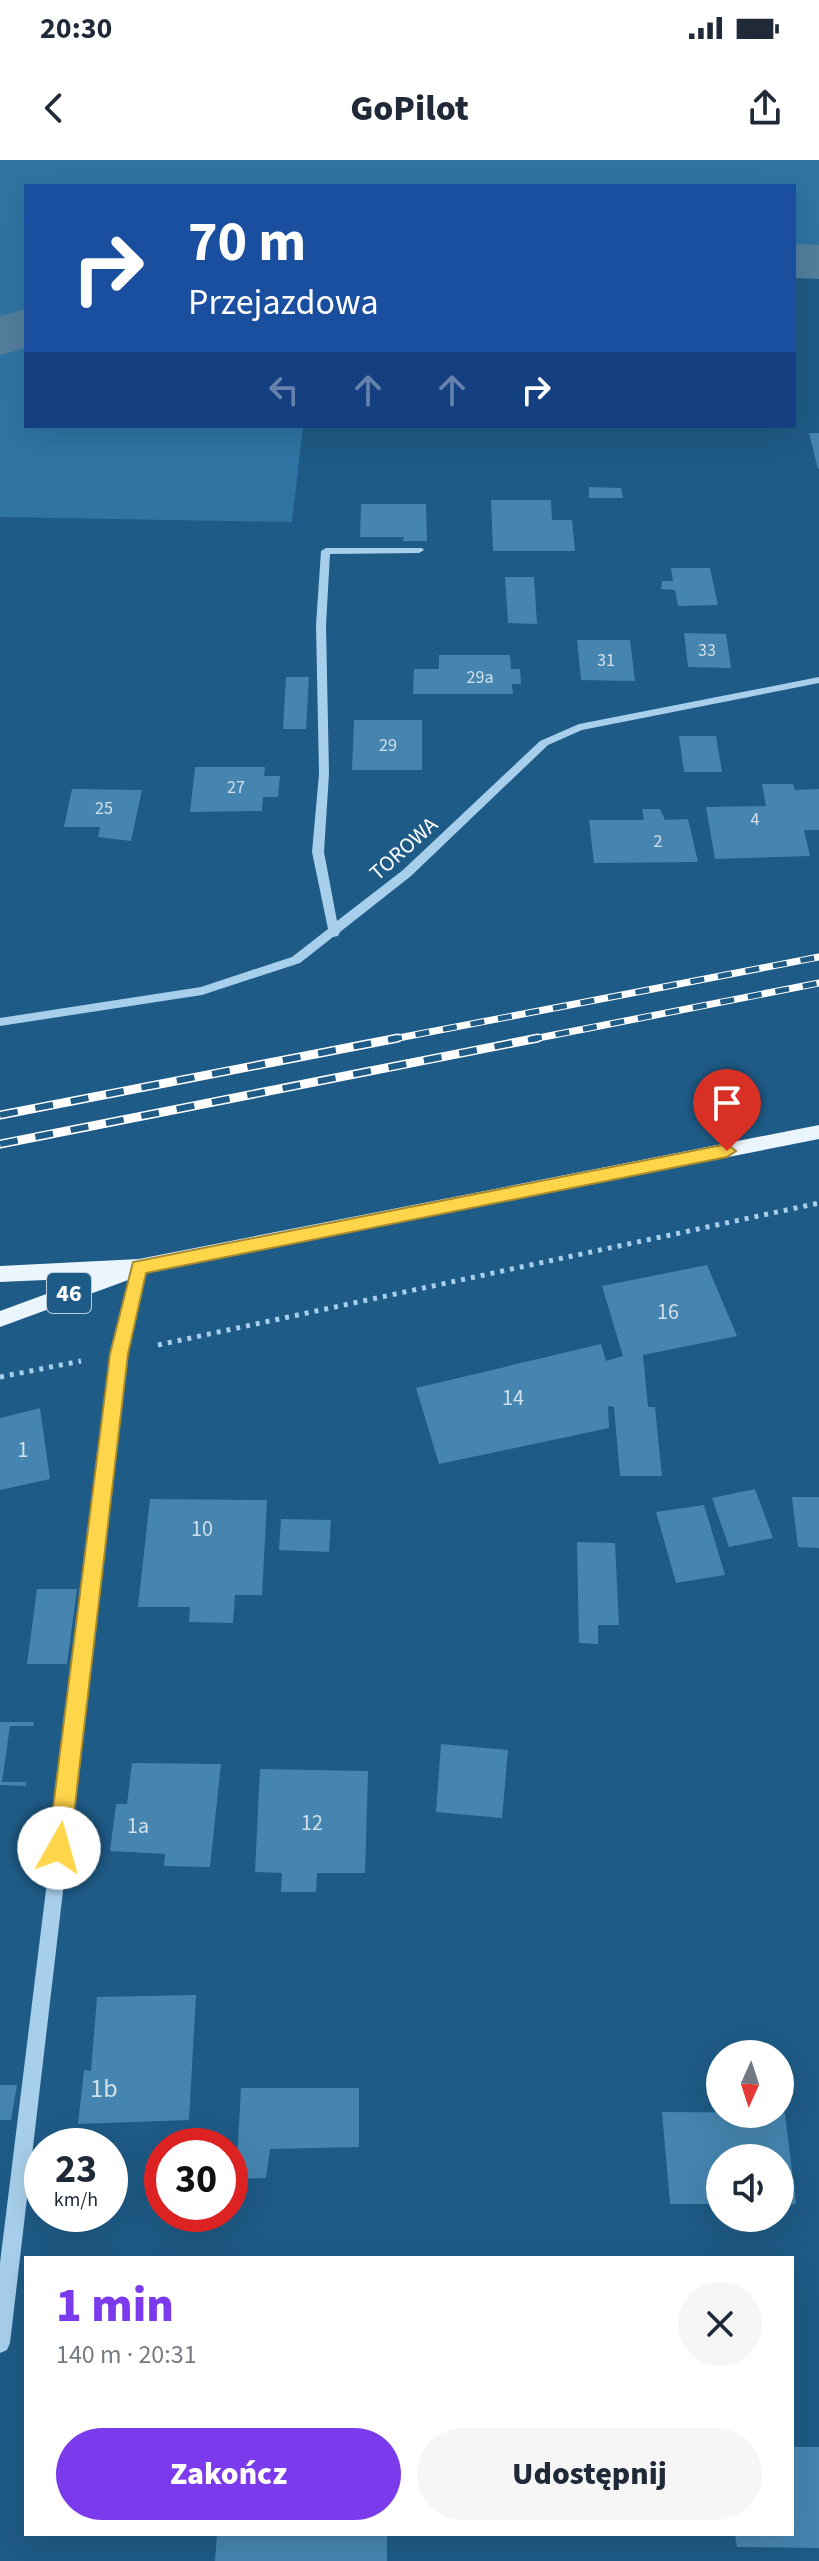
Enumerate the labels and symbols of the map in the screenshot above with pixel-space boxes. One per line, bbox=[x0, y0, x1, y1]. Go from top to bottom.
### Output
house number: 33 bbox=[698, 638, 716, 663]
house number: 31 bbox=[597, 648, 615, 673]
house number: 29a bbox=[467, 665, 493, 690]
house number: 29 bbox=[379, 733, 397, 758]
house number: 27 bbox=[227, 775, 245, 800]
house number: 25 bbox=[95, 796, 113, 821]
house number: 4 bbox=[751, 807, 760, 832]
street label: TOROWA bbox=[362, 809, 445, 888]
house number: 2 bbox=[654, 829, 663, 854]
pin bbox=[693, 1069, 761, 1151]
road number: 46 bbox=[47, 1273, 91, 1313]
house number: 16 bbox=[657, 1296, 679, 1328]
house number: 14 bbox=[502, 1382, 524, 1414]
house number: 1 bbox=[18, 1434, 28, 1466]
house number: 10 bbox=[191, 1513, 213, 1545]
position arrow bbox=[17, 1806, 101, 1890]
house number: 12 bbox=[301, 1807, 323, 1839]
house number: 1a bbox=[127, 1810, 149, 1842]
north arrow bbox=[706, 2040, 794, 2128]
house number: 1b bbox=[90, 2070, 118, 2107]
speed limit sign: 30 bbox=[144, 2128, 248, 2232]

